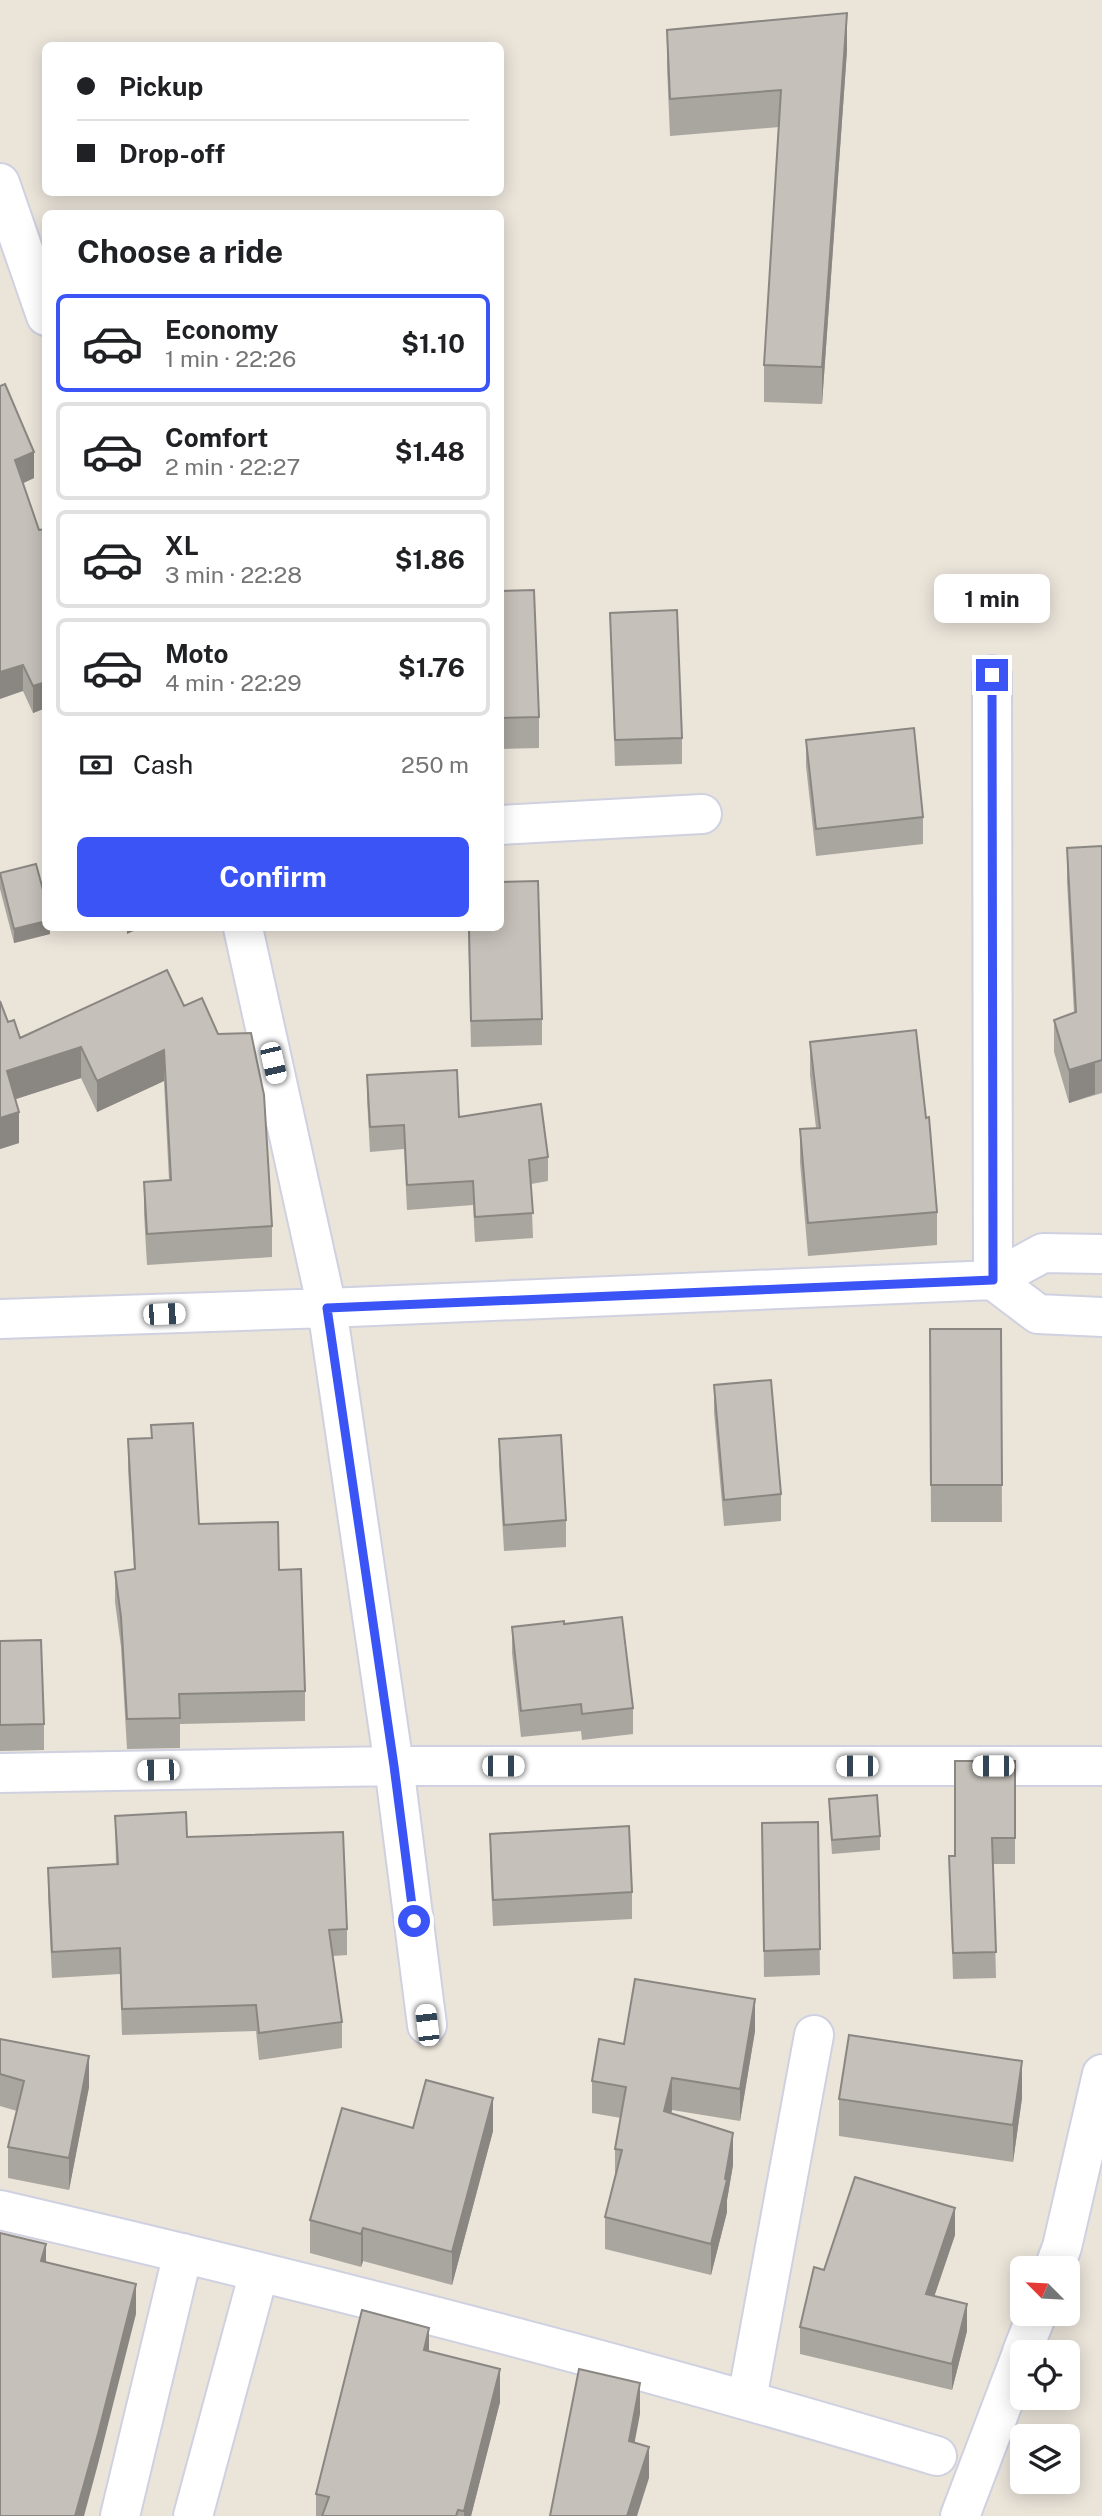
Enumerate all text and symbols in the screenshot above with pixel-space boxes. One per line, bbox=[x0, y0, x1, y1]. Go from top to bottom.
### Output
text: Pickup bbox=[119, 71, 203, 102]
text: Drop-off bbox=[119, 138, 225, 169]
text: Choose a ride bbox=[77, 233, 283, 270]
icon: car bbox=[81, 312, 144, 375]
text: Economy bbox=[165, 314, 278, 345]
text: $1.10 bbox=[401, 328, 465, 359]
text: 1 min · 22:26 bbox=[165, 345, 296, 372]
icon: car bbox=[81, 420, 144, 483]
text: Comfort bbox=[165, 422, 268, 453]
text: $1.48 bbox=[395, 436, 465, 467]
text: 2 min · 22:27 bbox=[165, 453, 300, 480]
icon: car bbox=[81, 528, 144, 591]
text: XL bbox=[165, 530, 199, 561]
text: $1.86 bbox=[395, 544, 465, 575]
text: 3 min · 22:28 bbox=[165, 561, 302, 588]
callout: 1 min bbox=[934, 574, 1050, 622]
text: 1 min bbox=[964, 585, 1020, 612]
icon: car bbox=[81, 636, 144, 699]
text: Moto bbox=[165, 638, 228, 669]
text: $1.76 bbox=[398, 652, 465, 683]
route end bbox=[976, 659, 1008, 691]
text: 4 min · 22:29 bbox=[165, 669, 302, 696]
icon: cash bbox=[77, 746, 115, 784]
text: Cash bbox=[133, 749, 193, 780]
text: 250 m bbox=[401, 751, 469, 778]
button: Confirm bbox=[77, 837, 469, 917]
car bbox=[259, 1040, 288, 1086]
car bbox=[143, 1303, 186, 1325]
car bbox=[483, 1756, 525, 1777]
car bbox=[837, 1756, 879, 1777]
car bbox=[973, 1756, 1015, 1777]
car bbox=[137, 1759, 180, 1781]
route start bbox=[398, 1905, 430, 1937]
car bbox=[415, 2003, 440, 2047]
north arrow bbox=[1010, 2256, 1080, 2326]
map controls bbox=[1010, 2256, 1080, 2494]
button: locate bbox=[1010, 2340, 1080, 2410]
button: layers bbox=[1010, 2424, 1080, 2494]

